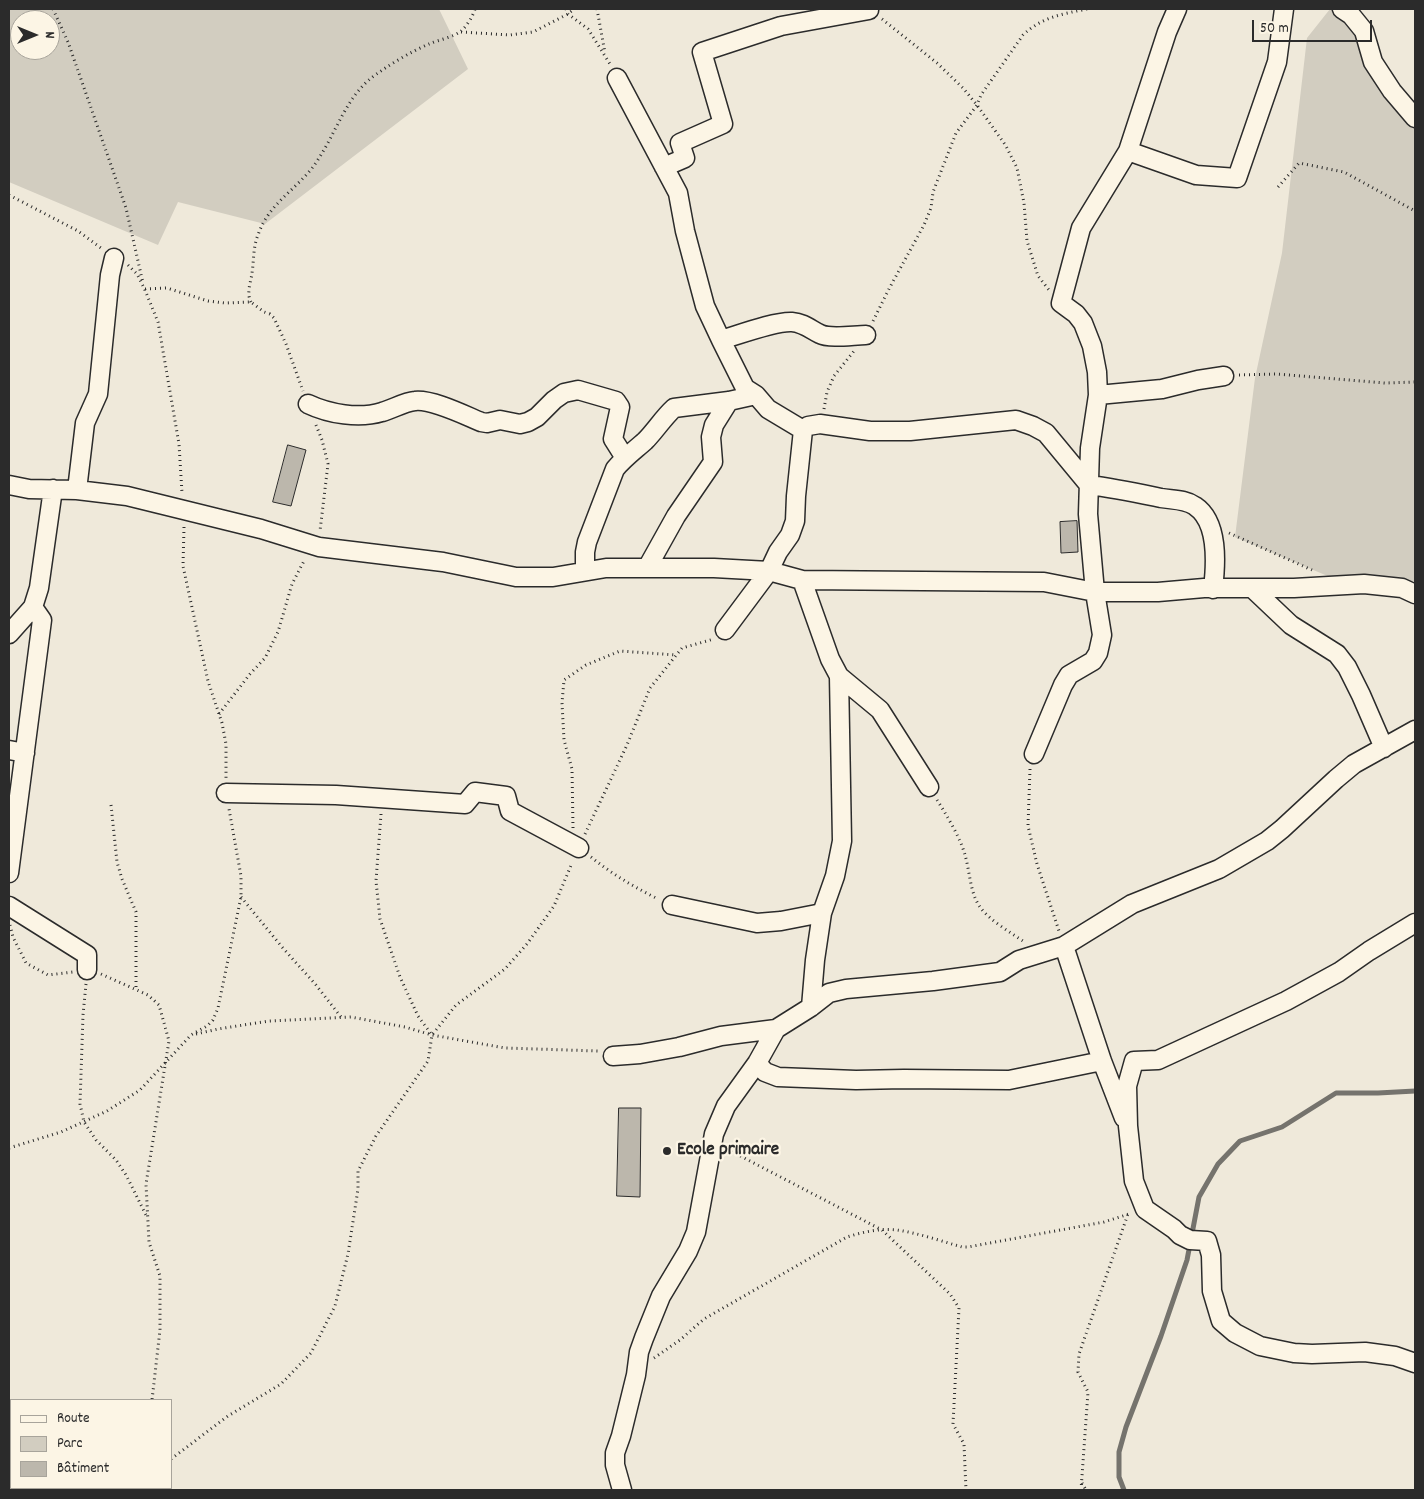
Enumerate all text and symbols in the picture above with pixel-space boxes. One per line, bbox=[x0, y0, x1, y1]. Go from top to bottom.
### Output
north arrow bbox=[10, 10, 60, 60]
scale bar bbox=[1254, 10, 1374, 42]
text: 50 m bbox=[1260, 18, 1289, 40]
text: N bbox=[39, 32, 59, 38]
place label: Ecole primaire bbox=[677, 1140, 779, 1162]
marker: Ecole primaire bbox=[661, 1145, 673, 1157]
legend bbox=[10, 1399, 172, 1489]
text: Route bbox=[57, 1408, 90, 1430]
text: Parc bbox=[57, 1433, 82, 1455]
text: Bâtiment bbox=[57, 1458, 109, 1480]

